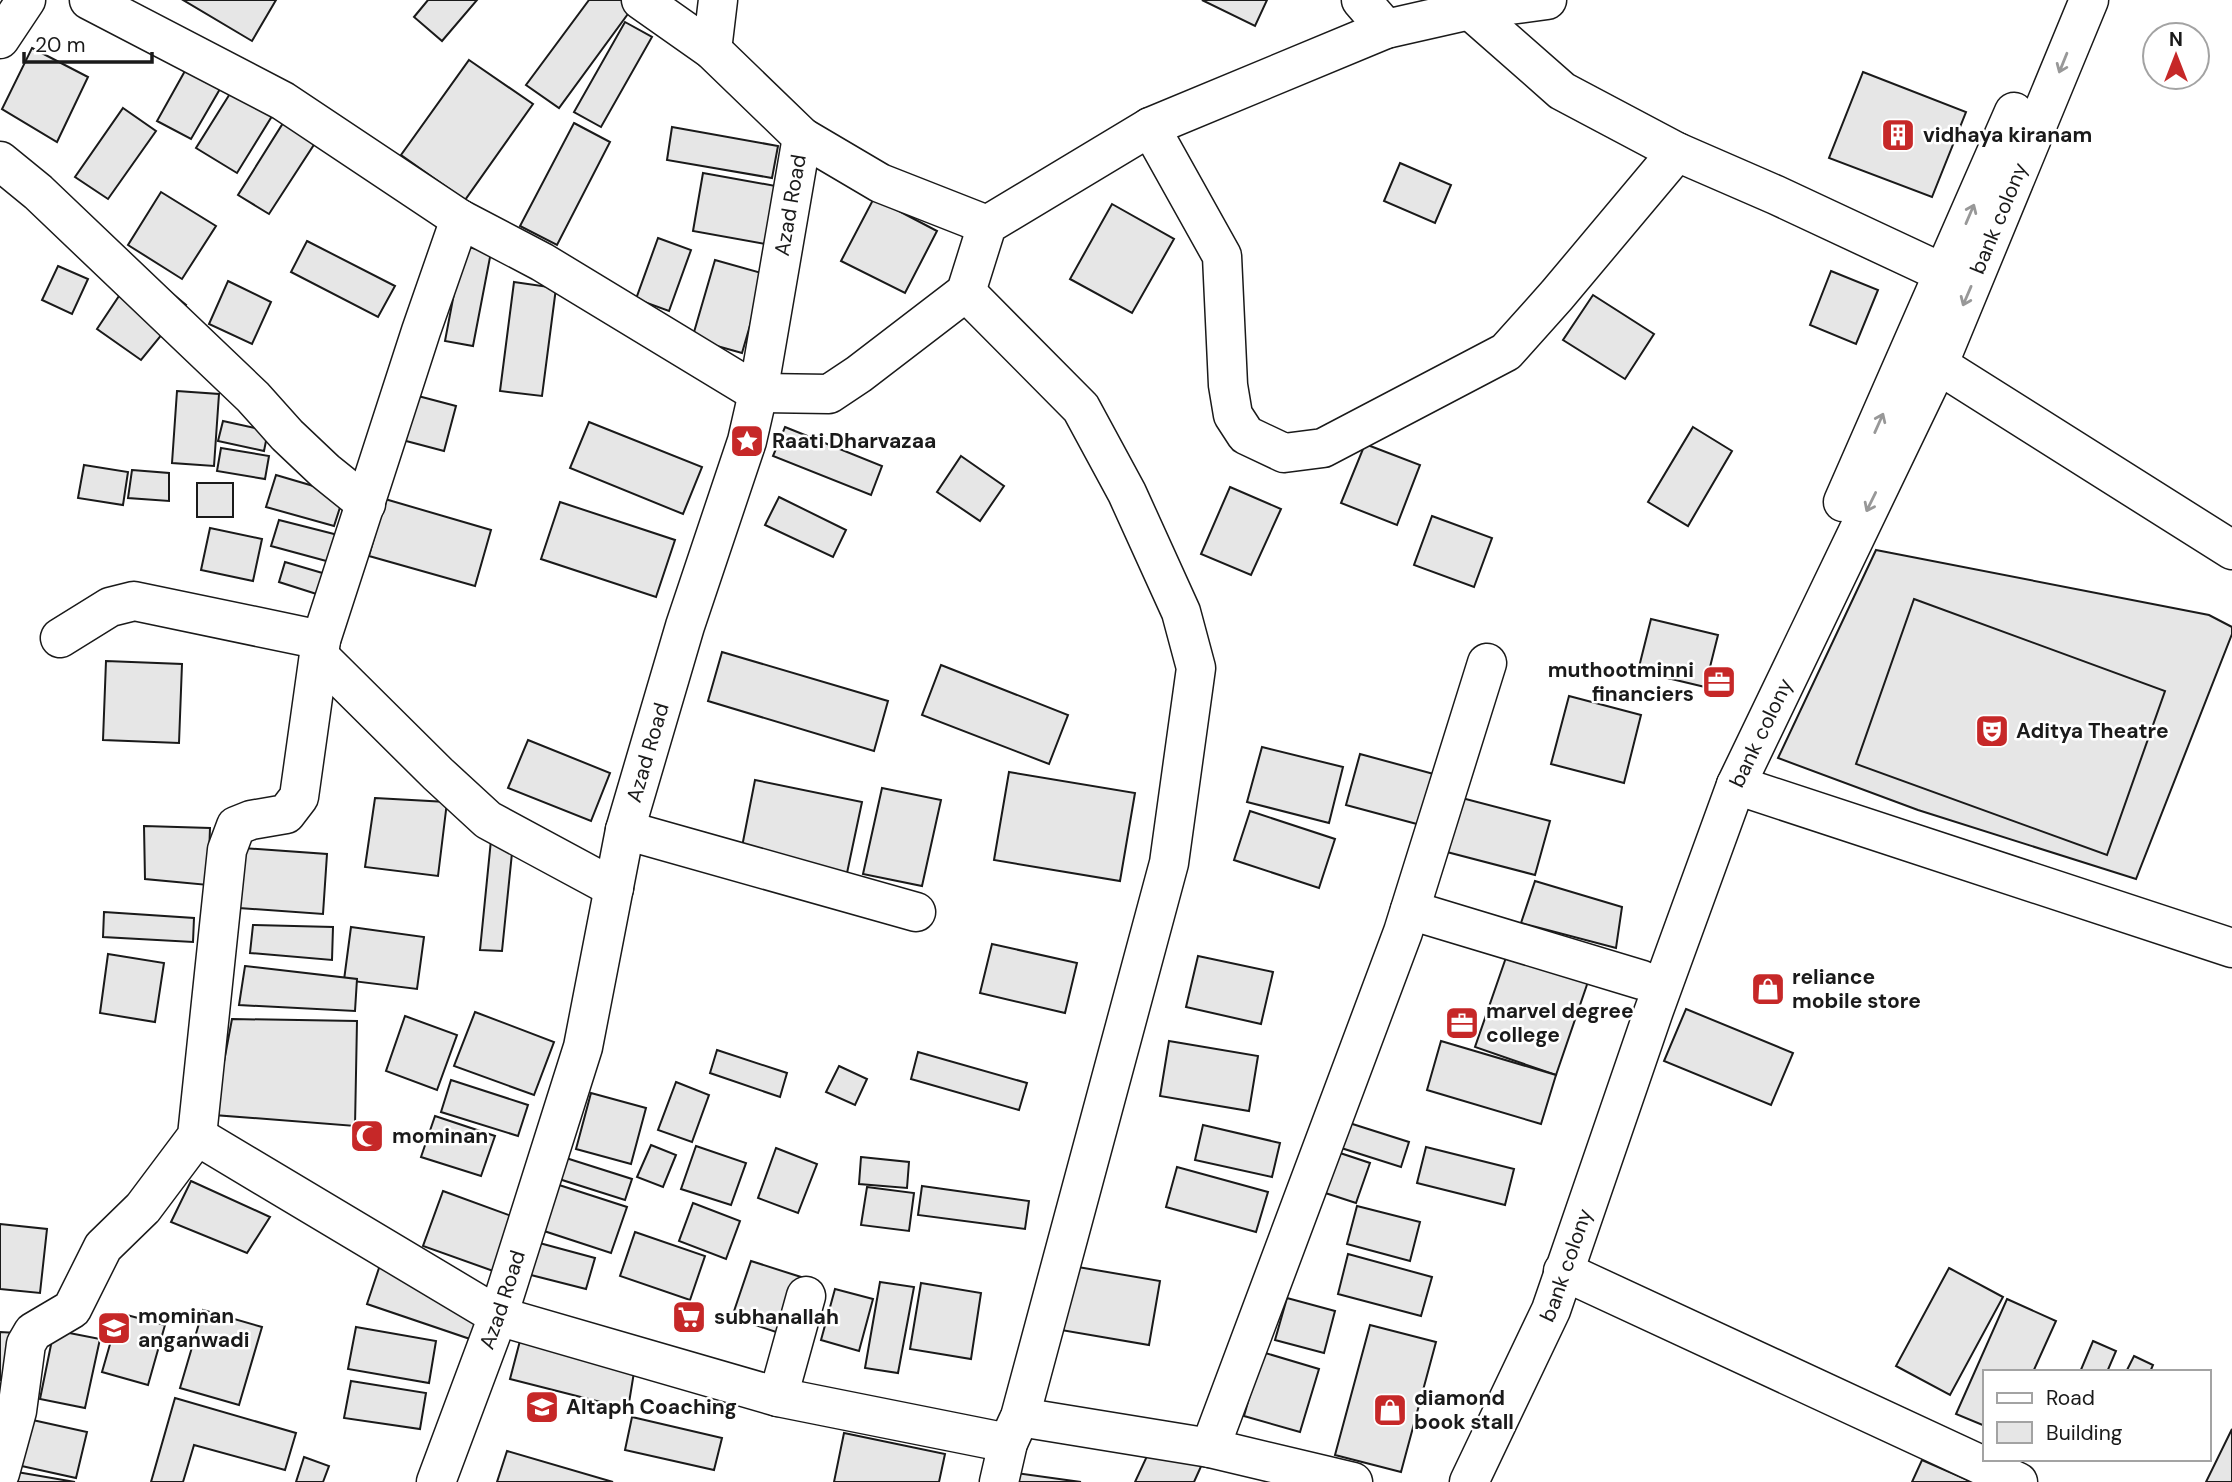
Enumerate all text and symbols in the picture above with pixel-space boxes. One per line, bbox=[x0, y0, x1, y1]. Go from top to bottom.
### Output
scale bar bbox=[24, 21, 152, 65]
north arrow bbox=[2141, 21, 2211, 91]
text: N bbox=[2169, 27, 2183, 52]
text: 20 m bbox=[35, 31, 86, 59]
one-way arrow bbox=[2055, 52, 2068, 73]
building icon: vidhaya kiranam bbox=[1879, 116, 1917, 154]
place label: vidhaya kiranam bbox=[1923, 121, 2092, 149]
street label: Azad Road bbox=[768, 152, 813, 258]
street label: bank colony bbox=[1963, 158, 2034, 278]
one-way arrow bbox=[1964, 204, 1977, 226]
one-way arrow bbox=[1959, 285, 1972, 306]
one-way arrow bbox=[1873, 412, 1886, 434]
place icon: Raati Dharvazaa bbox=[728, 422, 766, 460]
place label: Raati Dharvazaa bbox=[772, 427, 936, 455]
one-way arrow bbox=[1864, 491, 1877, 512]
place label: muthootminni financiers bbox=[1548, 656, 1694, 708]
office icon: muthootminni financiers bbox=[1700, 663, 1738, 701]
street label: bank colony bbox=[1723, 673, 1799, 792]
street label: Azad Road bbox=[620, 699, 676, 806]
theatre icon: Aditya Theatre bbox=[1973, 712, 2011, 750]
place label: Aditya Theatre bbox=[2016, 717, 2169, 745]
place label: reliance mobile store bbox=[1792, 963, 1921, 1015]
shop icon: reliance mobile store bbox=[1749, 970, 1787, 1008]
place label: marvel degree college bbox=[1486, 997, 1634, 1049]
office icon: marvel degree college bbox=[1443, 1004, 1481, 1042]
mosque icon: mominan bbox=[348, 1117, 386, 1155]
place label: mominan bbox=[392, 1122, 488, 1150]
street label: bank colony bbox=[1533, 1205, 1599, 1326]
street label: Azad Road bbox=[473, 1247, 532, 1353]
supermarket icon: subhanallah bbox=[670, 1298, 708, 1336]
place label: mominan anganwadi bbox=[138, 1302, 250, 1354]
place label: subhanallah bbox=[714, 1303, 839, 1331]
school or university icon: mominan anganwadi bbox=[95, 1309, 133, 1347]
legend bbox=[1983, 1370, 2211, 1461]
place label: diamond book stall bbox=[1414, 1384, 1514, 1436]
text: Road bbox=[2046, 1384, 2095, 1412]
school or university icon: Altaph Coaching bbox=[523, 1388, 561, 1426]
shop icon: diamond book stall bbox=[1371, 1391, 1409, 1429]
place label: Altaph Coaching bbox=[566, 1393, 737, 1421]
text: Building bbox=[2046, 1419, 2123, 1447]

